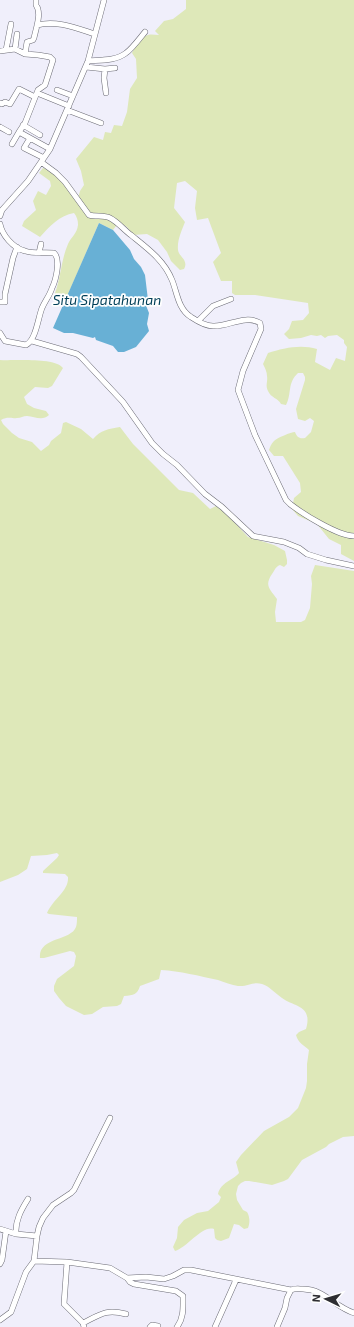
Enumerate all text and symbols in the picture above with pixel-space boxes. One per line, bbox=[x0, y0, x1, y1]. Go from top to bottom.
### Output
water label: Situ Sipatahunan bbox=[53, 291, 161, 308]
north arrow bbox=[306, 1279, 346, 1319]
text: N bbox=[309, 1294, 322, 1303]

